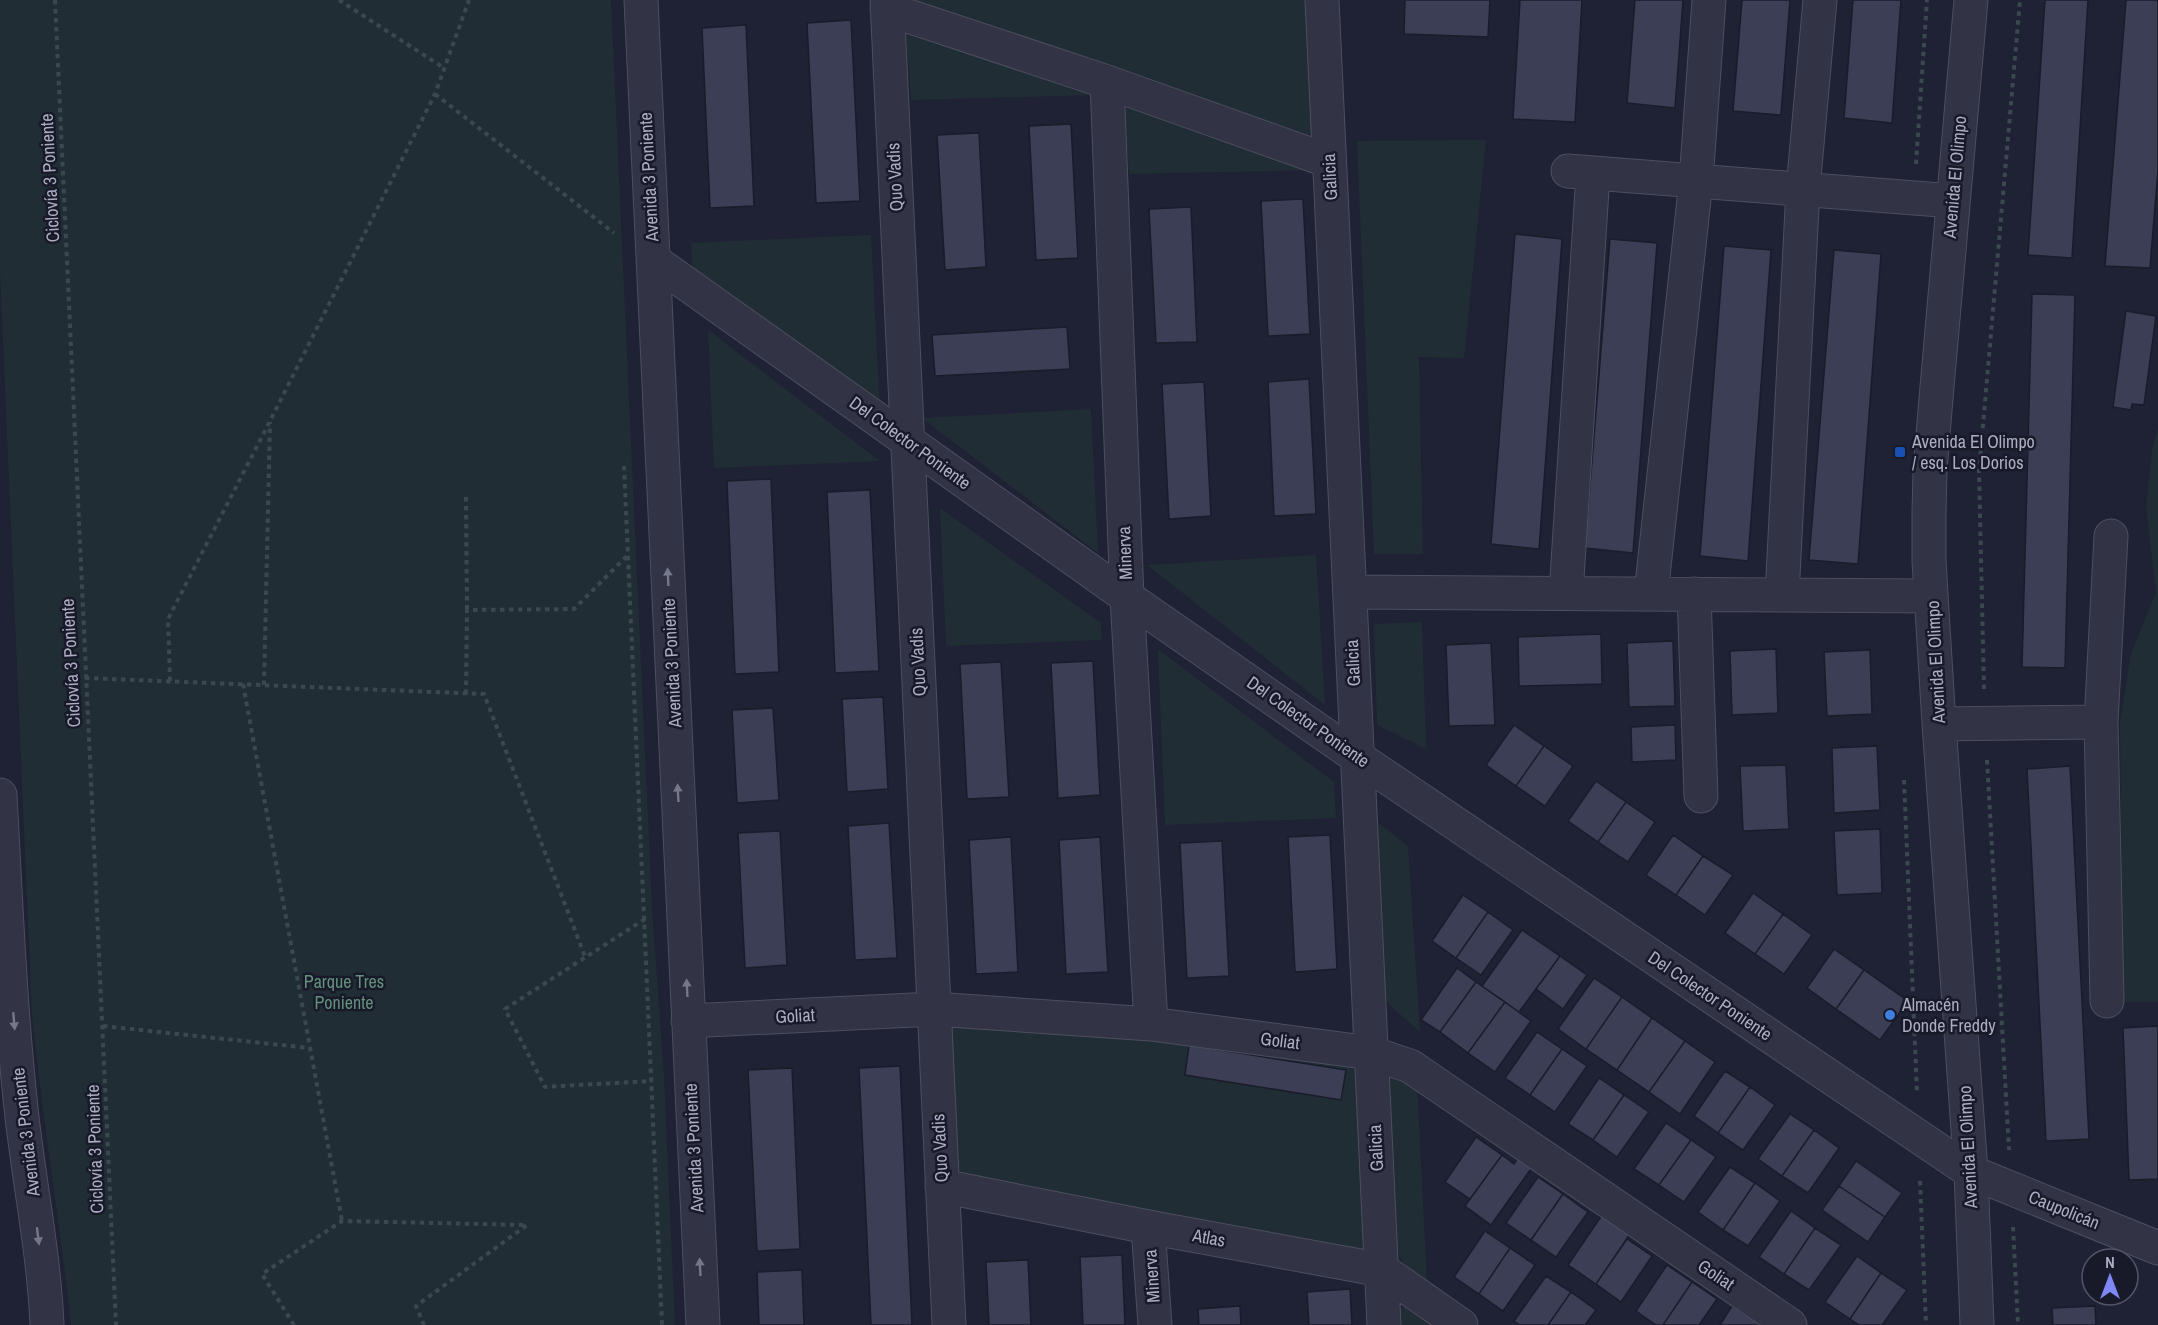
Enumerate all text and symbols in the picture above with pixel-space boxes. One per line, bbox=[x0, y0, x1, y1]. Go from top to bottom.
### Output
street label: Avenida 3 Poniente bbox=[633, 112, 664, 243]
street label: Ciclovía 3 Poniente bbox=[34, 113, 65, 243]
street label: Avenida El Olimpo bbox=[1937, 115, 1972, 240]
street label: Quo Vadis bbox=[880, 142, 909, 212]
street label: Galicia bbox=[1316, 153, 1343, 201]
street label: Del Colector Poniente bbox=[845, 390, 976, 495]
place label: Avenida El Olimpo / esq. Los Dorios bbox=[1911, 429, 2035, 475]
marker: Avenida El Olimpo / esq. Los Dorios bbox=[1893, 445, 1907, 459]
street label: Minerva bbox=[1111, 526, 1138, 580]
one-way arrow bbox=[663, 568, 672, 587]
street label: Ciclovía 3 Poniente bbox=[55, 598, 86, 728]
street label: Avenida 3 Poniente bbox=[656, 598, 687, 729]
street label: Avenida El Olimpo bbox=[1920, 600, 1951, 725]
street label: Quo Vadis bbox=[903, 627, 932, 697]
street label: Galicia bbox=[1339, 639, 1366, 687]
street label: Del Colector Poniente bbox=[1242, 670, 1375, 773]
one-way arrow bbox=[673, 784, 682, 803]
street label: Del Colector Poniente bbox=[1643, 945, 1777, 1046]
park label: Parque Tres Poniente bbox=[304, 969, 384, 1015]
one-way arrow bbox=[682, 978, 691, 997]
place label: Almacén Donde Freddy bbox=[1901, 992, 1996, 1038]
street label: Goliat bbox=[775, 1002, 815, 1029]
marker: Almacén Donde Freddy bbox=[1883, 1008, 1897, 1022]
one-way arrow bbox=[9, 1012, 19, 1031]
street label: Goliat bbox=[1259, 1026, 1301, 1055]
street label: Avenida 3 Poniente bbox=[5, 1066, 46, 1199]
street label: Avenida 3 Poniente bbox=[678, 1083, 709, 1214]
street label: Ciclovía 3 Poniente bbox=[80, 1084, 109, 1214]
street label: Avenida El Olimpo bbox=[1952, 1085, 1983, 1210]
street label: Quo Vadis bbox=[925, 1113, 954, 1183]
street label: Galicia bbox=[1362, 1124, 1389, 1172]
street label: Caupolicán bbox=[2025, 1184, 2103, 1235]
street label: Atlas bbox=[1190, 1222, 1227, 1253]
one-way arrow bbox=[34, 1227, 43, 1246]
north arrow bbox=[2080, 1247, 2140, 1307]
street label: Minerva bbox=[1137, 1249, 1166, 1304]
text: N bbox=[2105, 1251, 2115, 1273]
street label: Goliat bbox=[1693, 1253, 1740, 1296]
one-way arrow bbox=[695, 1257, 704, 1276]

